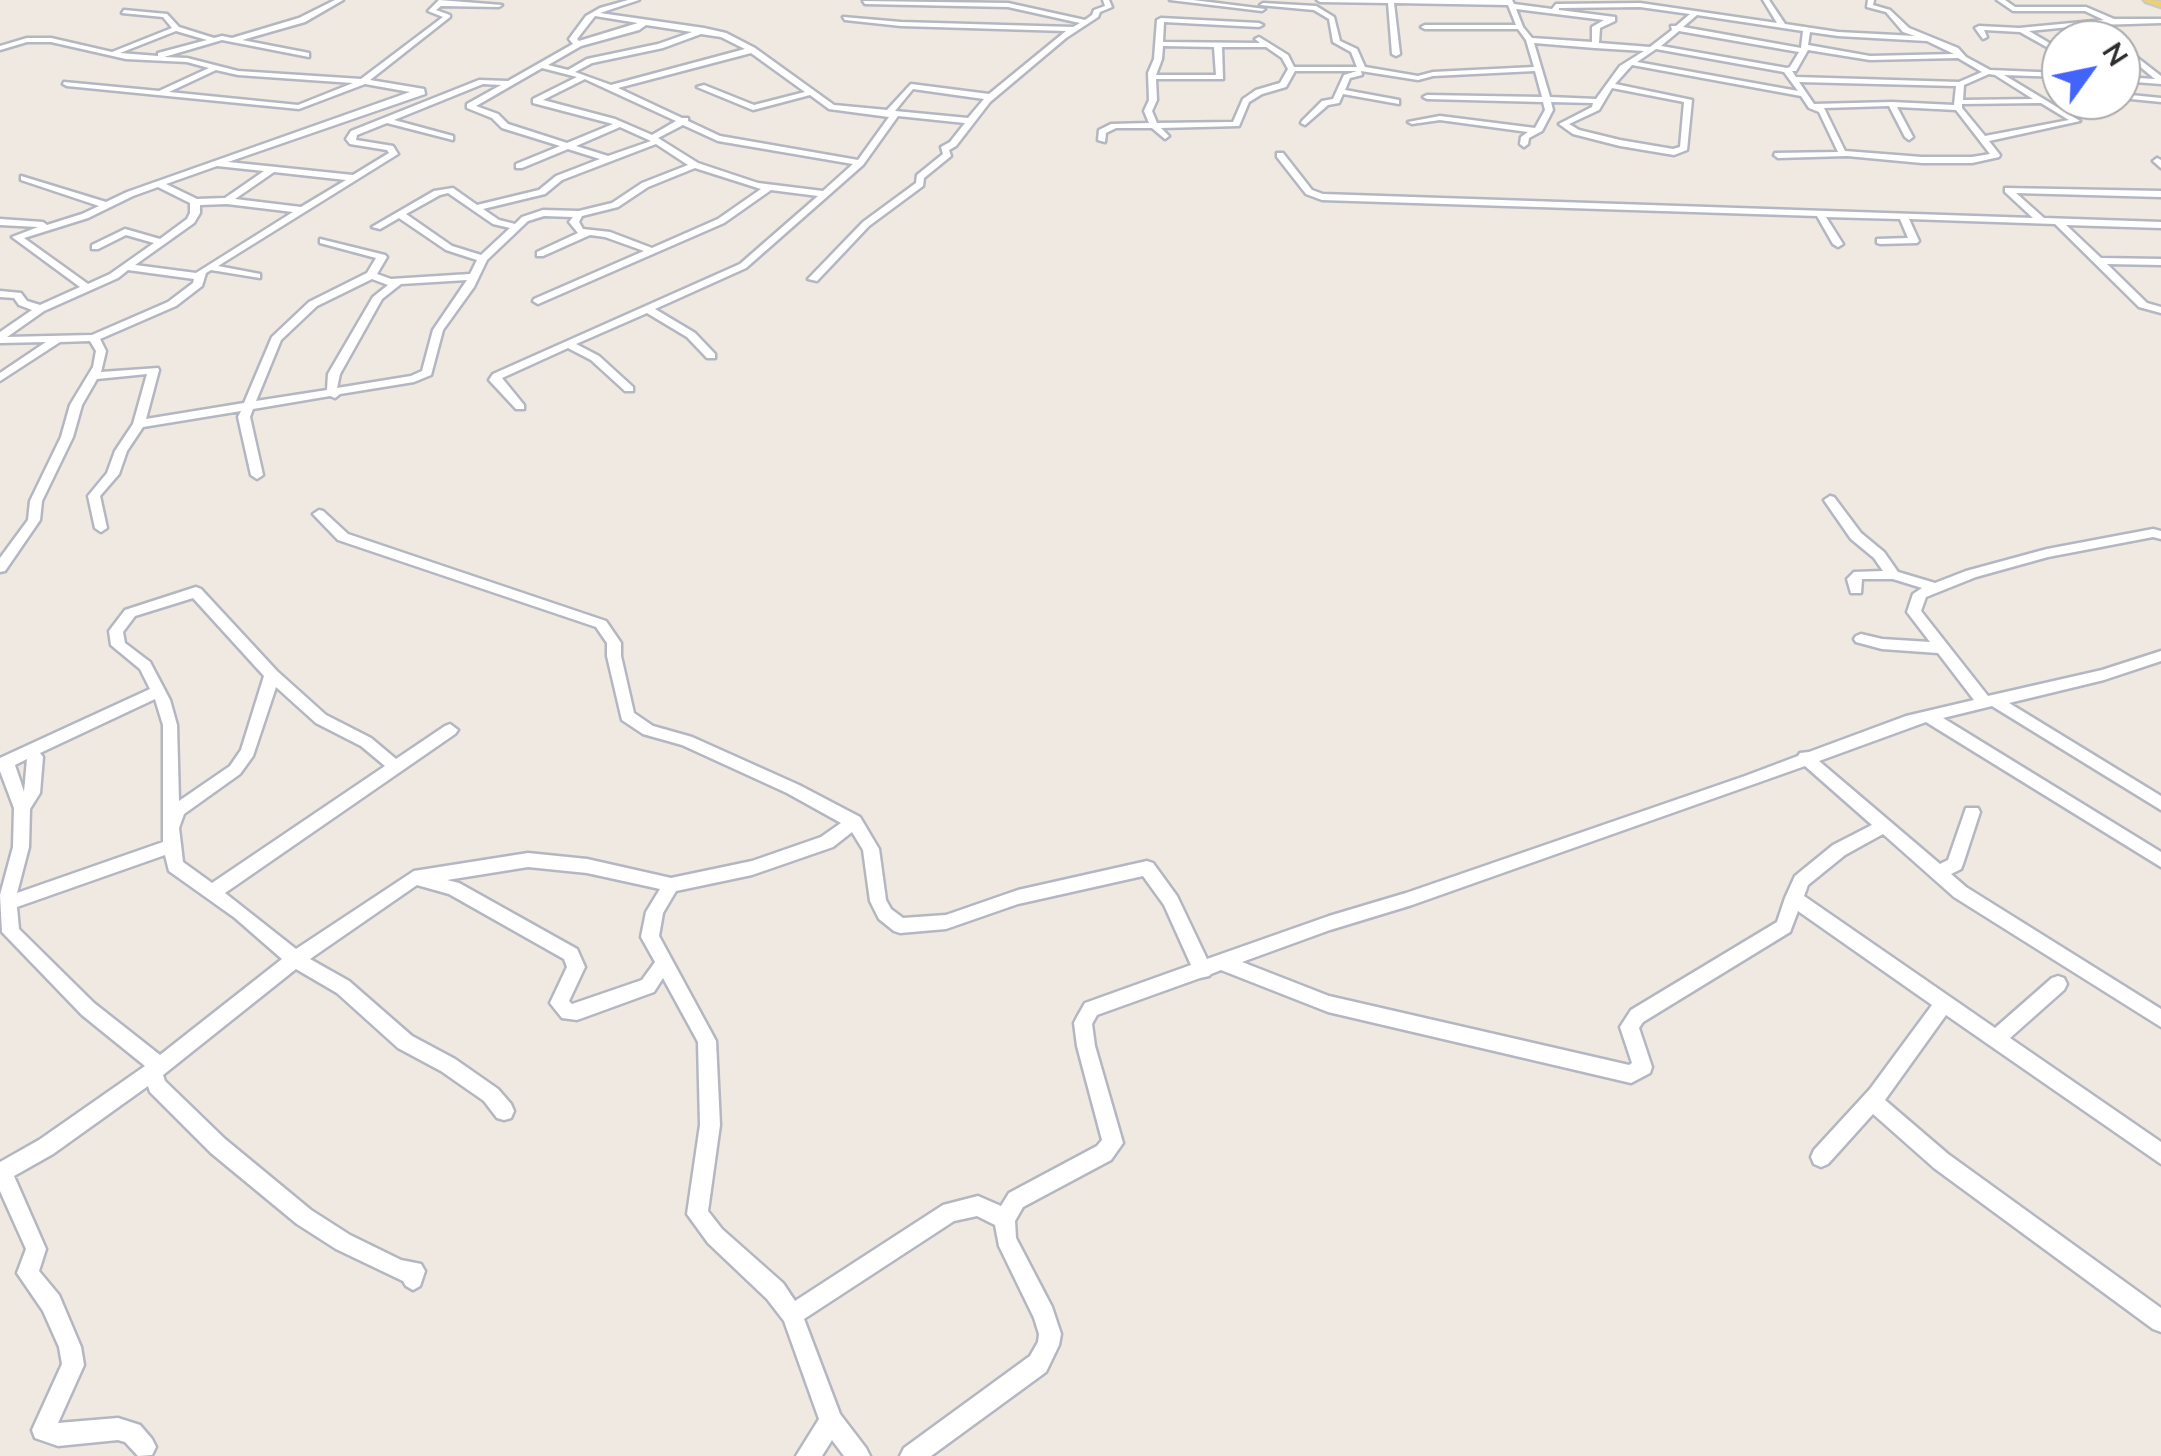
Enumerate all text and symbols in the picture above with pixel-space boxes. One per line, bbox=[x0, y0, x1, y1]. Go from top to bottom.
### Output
north arrow bbox=[2041, 20, 2141, 120]
text: N bbox=[2093, 36, 2136, 74]

